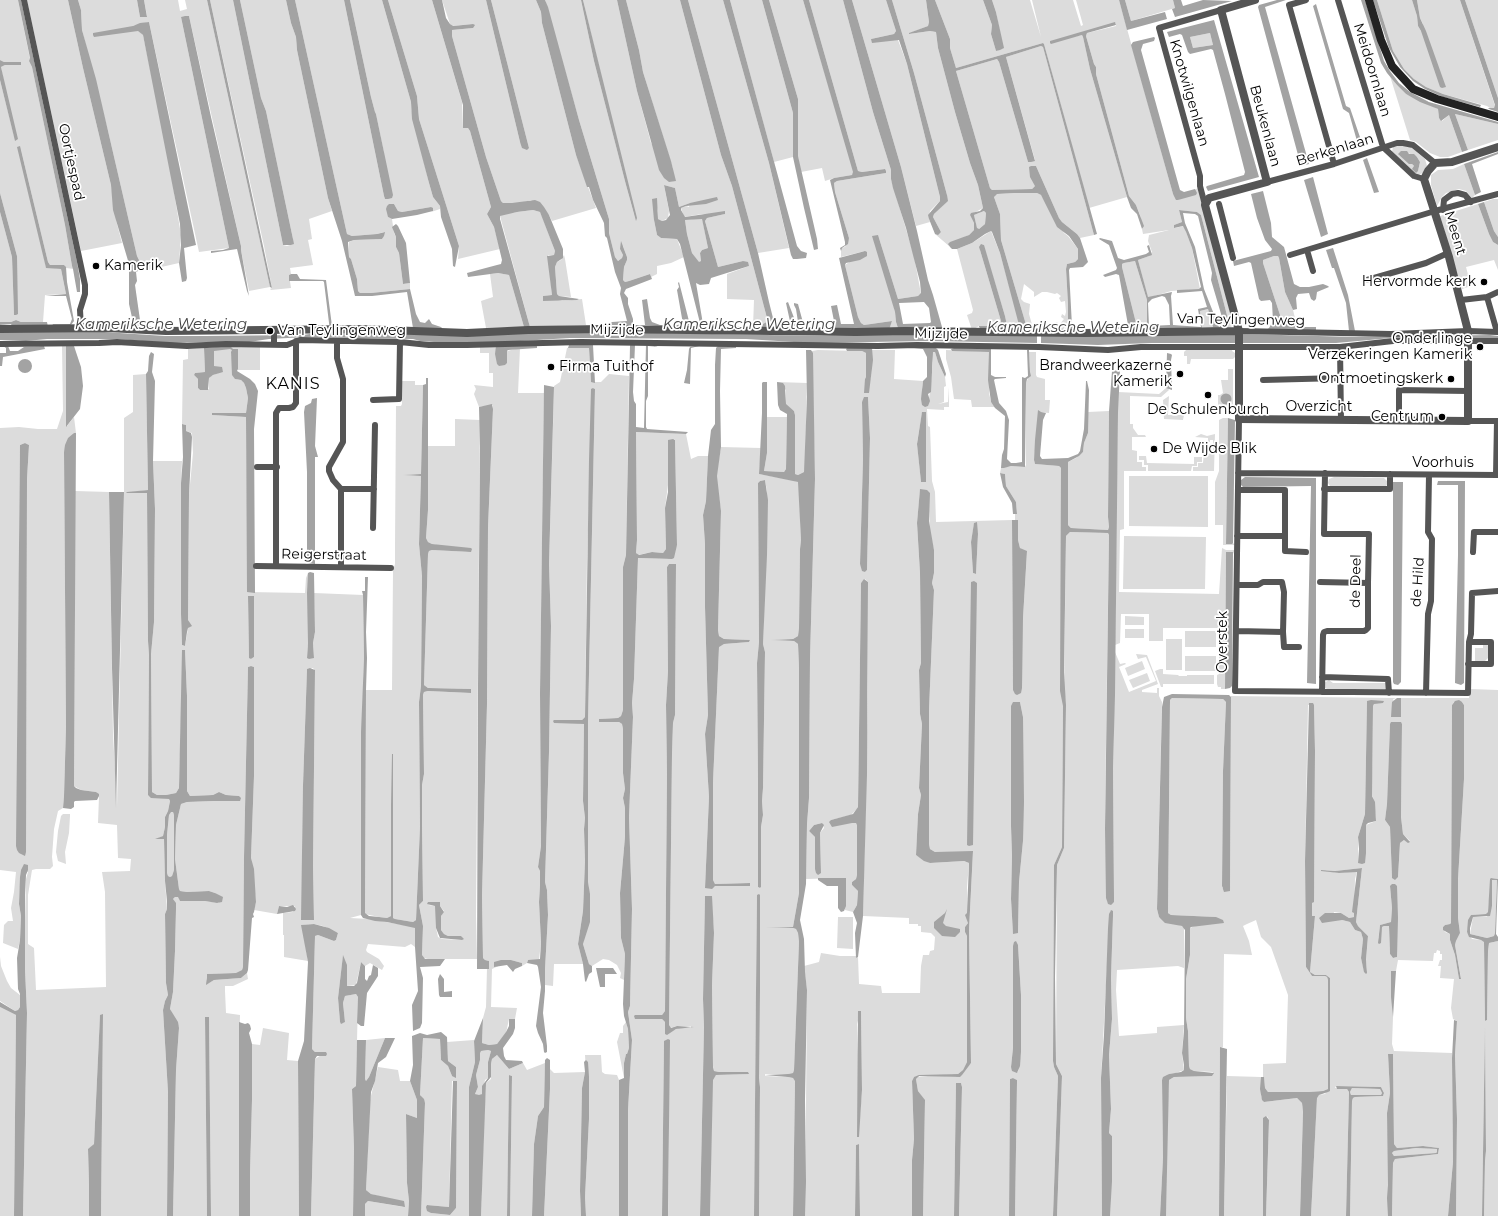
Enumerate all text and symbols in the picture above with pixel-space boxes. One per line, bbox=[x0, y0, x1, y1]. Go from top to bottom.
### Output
street label: Meidoornlaan bbox=[1350, 21, 1394, 119]
street label: Knotwilgenlaan bbox=[1166, 37, 1212, 149]
street label: Beukenlaan bbox=[1246, 83, 1284, 169]
street label: Oortjespad bbox=[55, 122, 87, 202]
street label: Berkenlaan bbox=[1294, 130, 1376, 170]
street label: Meent bbox=[1440, 209, 1470, 257]
place label: Kamerik bbox=[104, 258, 163, 274]
marker: Kamerik bbox=[91, 261, 101, 271]
place label: Hervormde kerk bbox=[1362, 274, 1476, 290]
marker: Hervormde kerk bbox=[1479, 277, 1489, 287]
street label: Van Teylingenweg bbox=[1177, 310, 1305, 330]
water label: Kameriksche Wetering bbox=[75, 316, 247, 334]
water label: Kameriksche Wetering bbox=[663, 316, 835, 334]
water label: Kameriksche Wetering bbox=[987, 319, 1159, 337]
street label: Mijzijde bbox=[590, 321, 644, 339]
place label: Van Teylingenweg bbox=[278, 323, 406, 339]
street label: Mijzijde bbox=[914, 325, 968, 343]
marker: Van Teylingenweg bbox=[265, 326, 275, 336]
place label: Onderlinge Verzekeringen Kamerik bbox=[1308, 331, 1472, 364]
marker: Onderlinge Verzekeringen Kamerik bbox=[1475, 342, 1485, 352]
place label: Brandweerkazerne Kamerik bbox=[1039, 358, 1172, 390]
place label: Firma Tuithof bbox=[559, 359, 653, 375]
marker: Firma Tuithof bbox=[546, 362, 556, 372]
marker: Brandweerkazerne Kamerik bbox=[1175, 369, 1185, 379]
place label: Ontmoetingskerk bbox=[1318, 371, 1443, 387]
district label: KANIS bbox=[265, 374, 321, 394]
marker: Ontmoetingskerk bbox=[1446, 374, 1456, 384]
marker: De Schulenburch bbox=[1203, 390, 1213, 400]
street label: Overzicht bbox=[1285, 399, 1353, 415]
place label: De Schulenburch bbox=[1147, 402, 1269, 418]
place label: Centrum bbox=[1371, 409, 1434, 425]
marker: Centrum bbox=[1437, 412, 1447, 422]
place label: De Wijde Blik bbox=[1162, 441, 1257, 457]
marker: De Wijde Blik bbox=[1149, 444, 1159, 454]
street label: Voorhuis bbox=[1412, 455, 1474, 471]
street label: Reigerstraat bbox=[281, 546, 367, 564]
street label: de Deel bbox=[1347, 554, 1365, 608]
street label: de Hild bbox=[1408, 556, 1428, 608]
street label: Overstek bbox=[1215, 611, 1231, 673]

